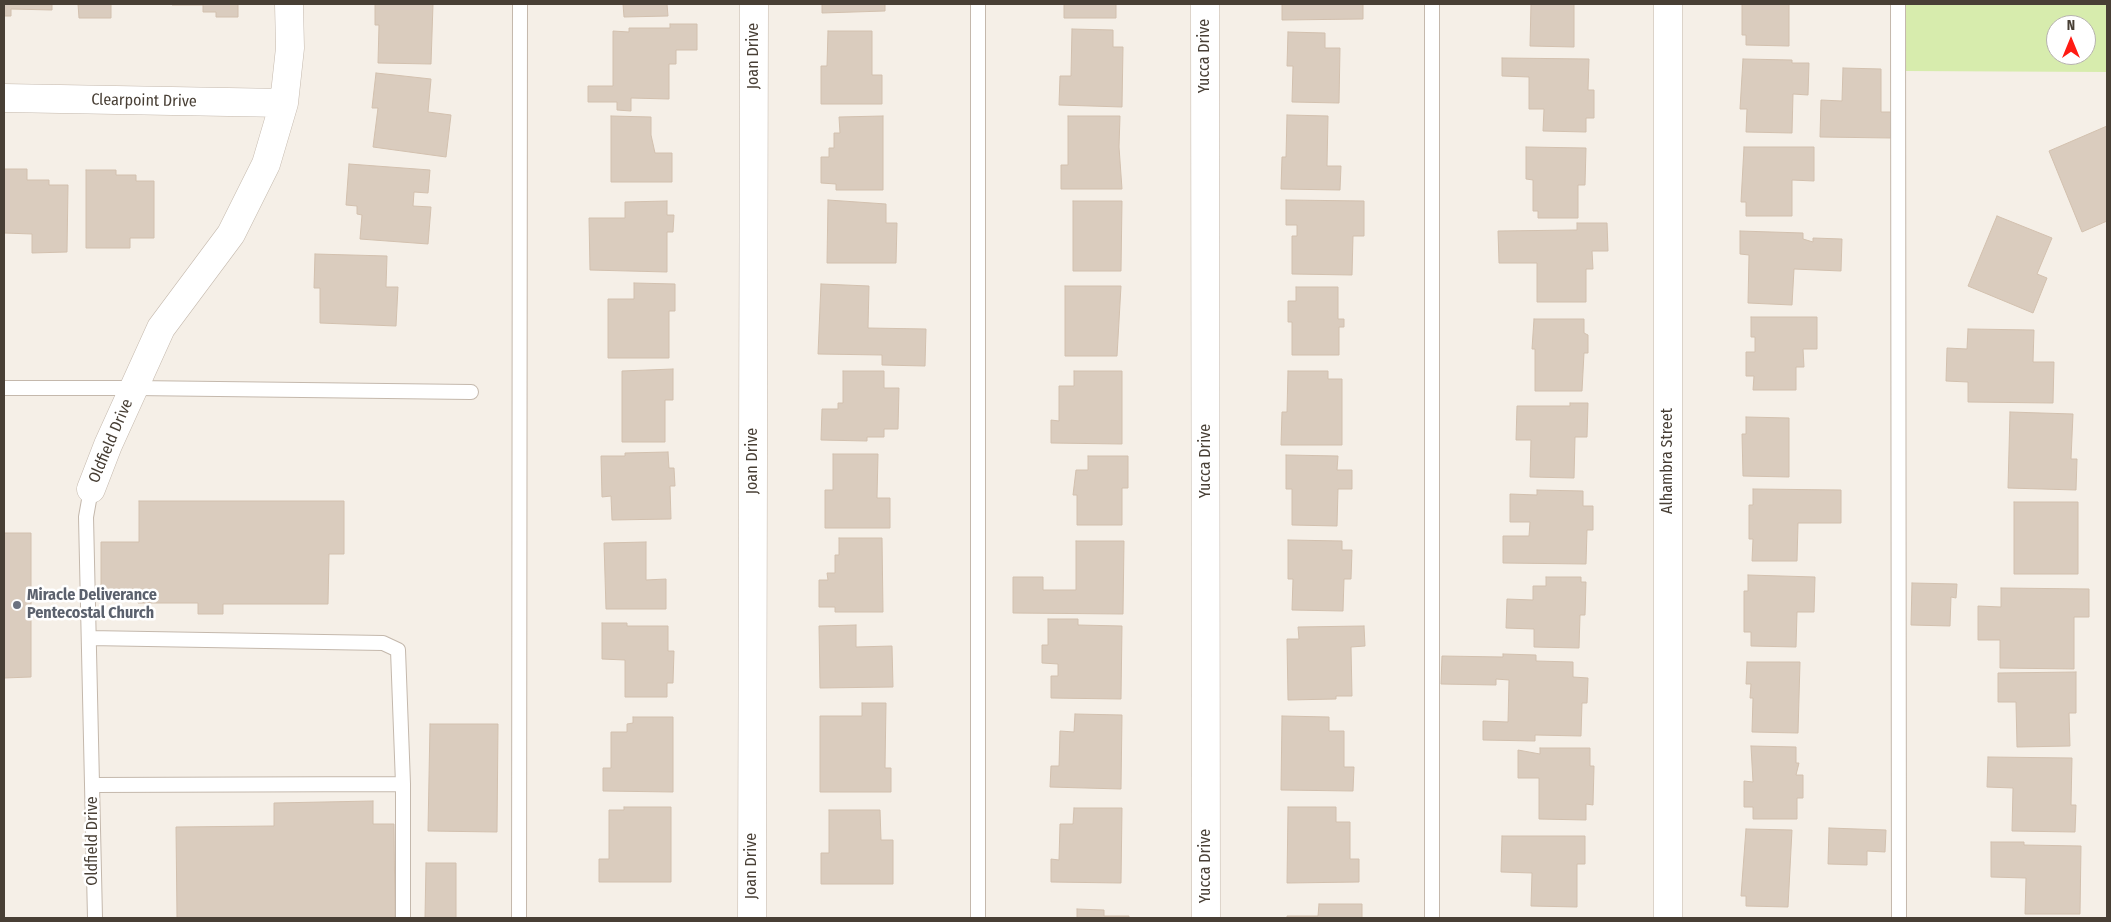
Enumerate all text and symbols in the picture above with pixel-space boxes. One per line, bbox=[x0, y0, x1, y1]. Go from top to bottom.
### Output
north arrow bbox=[2046, 15, 2096, 65]
text: N bbox=[2067, 17, 2075, 34]
street label: Yucca Drive bbox=[1195, 19, 1215, 93]
street label: Joan Drive bbox=[744, 23, 764, 89]
street label: Clearpoint Drive bbox=[91, 90, 197, 112]
street label: Oldfield Drive bbox=[85, 396, 137, 486]
street label: Alhambra Street bbox=[1658, 408, 1678, 514]
street label: Yucca Drive bbox=[1196, 424, 1216, 498]
street label: Joan Drive bbox=[743, 428, 763, 494]
place label: Miracle Deliverance Pentecostal Church bbox=[27, 586, 157, 624]
marker: Miracle Deliverance Pentecostal Church bbox=[11, 599, 23, 611]
street label: Oldfield Drive bbox=[83, 796, 103, 886]
street label: Yucca Drive bbox=[1196, 829, 1216, 903]
street label: Joan Drive bbox=[742, 833, 762, 899]

